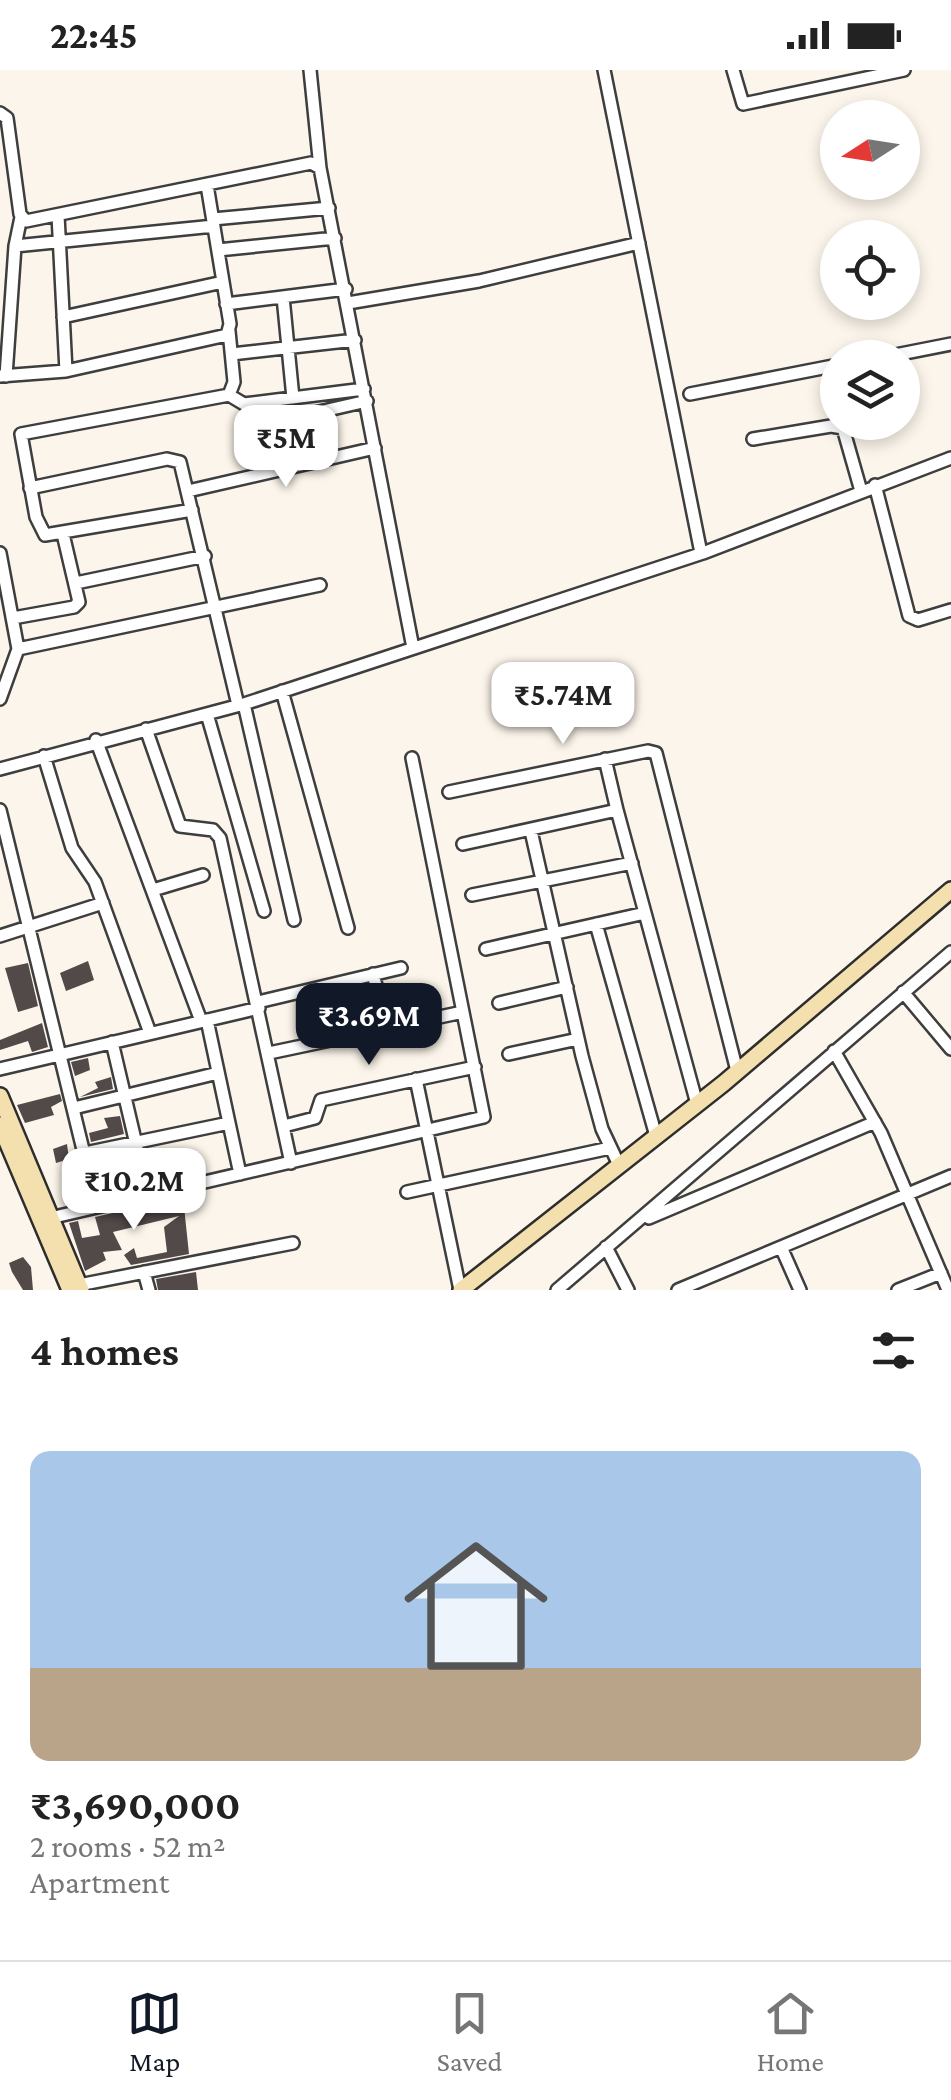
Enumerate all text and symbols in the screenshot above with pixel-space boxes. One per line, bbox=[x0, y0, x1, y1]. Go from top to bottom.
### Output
text: 22:45 bbox=[50, 14, 138, 56]
north arrow bbox=[820, 100, 920, 200]
map controls bbox=[820, 100, 920, 440]
button: locate bbox=[820, 220, 920, 320]
button: layers bbox=[820, 340, 920, 440]
pin: ₹5M bbox=[238, 405, 334, 490]
text: ₹5M bbox=[256, 419, 316, 455]
pin: ₹5.74M bbox=[482, 662, 644, 747]
text: ₹5.74M bbox=[513, 676, 613, 712]
pin: ₹3.69M bbox=[288, 983, 450, 1068]
text: ₹3.69M bbox=[318, 997, 420, 1033]
pin: ₹10.2M bbox=[53, 1148, 215, 1233]
text: ₹10.2M bbox=[84, 1162, 184, 1198]
icon: filters bbox=[866, 1323, 921, 1378]
text: 4 homes bbox=[30, 1327, 179, 1374]
icon: home bbox=[386, 1516, 566, 1696]
text: ₹3,690,000 bbox=[30, 1781, 240, 1828]
text: 2 rooms · 52 m² bbox=[30, 1828, 225, 1864]
text: Apartment bbox=[30, 1864, 169, 1900]
tab: Map bbox=[127, 1986, 182, 2077]
tab: Saved bbox=[437, 1986, 502, 2077]
tab: Home bbox=[757, 1986, 824, 2077]

